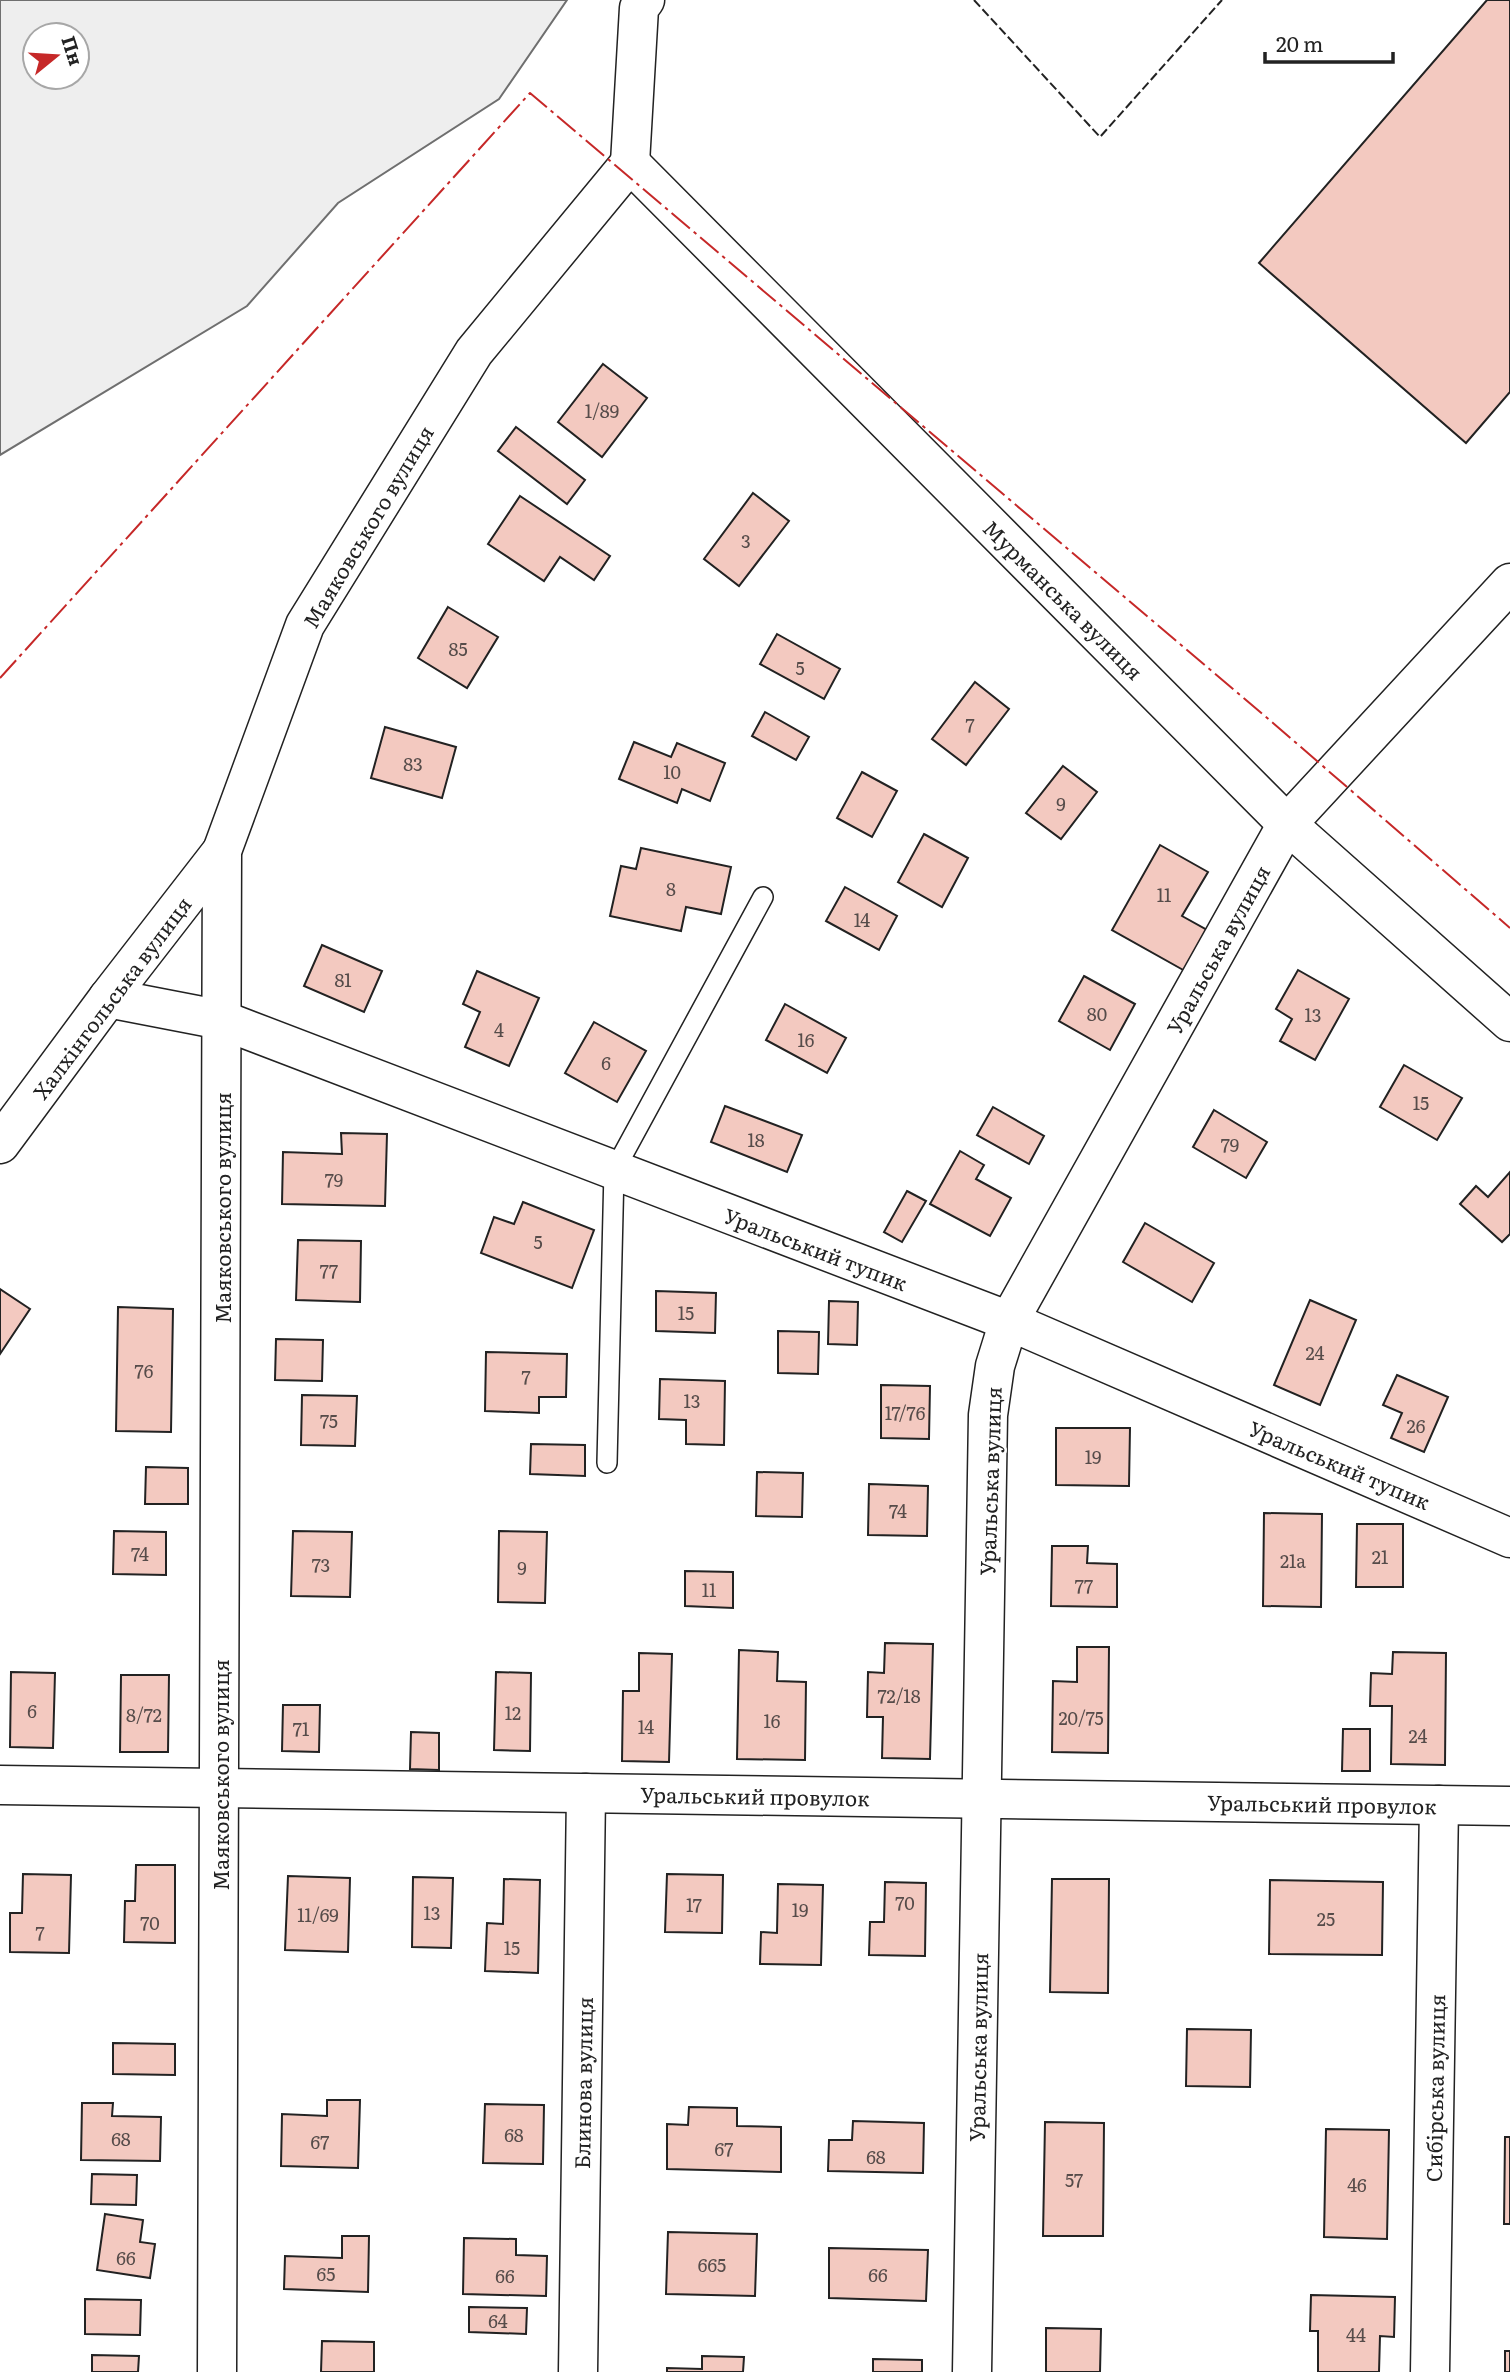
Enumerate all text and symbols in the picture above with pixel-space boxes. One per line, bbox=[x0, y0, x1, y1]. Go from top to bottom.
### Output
north arrow bbox=[21, 21, 91, 91]
scale bar bbox=[1265, 21, 1393, 65]
text: 20 m bbox=[1276, 27, 1323, 58]
text: Пн bbox=[55, 32, 91, 69]
house number: 1/89 bbox=[585, 397, 619, 424]
street label: Маяковського вулиця bbox=[294, 419, 440, 633]
street label: Мурманська вулиця bbox=[977, 512, 1151, 686]
house number: 3 bbox=[741, 527, 751, 554]
house number: 85 bbox=[448, 635, 468, 662]
house number: 5 bbox=[795, 654, 805, 681]
house number: 7 bbox=[965, 711, 975, 738]
house number: 83 bbox=[403, 750, 423, 777]
house number: 10 bbox=[663, 758, 681, 785]
house number: 9 bbox=[1056, 790, 1066, 817]
street label: Уральська вулиця bbox=[1158, 859, 1276, 1039]
house number: 8 bbox=[666, 875, 676, 902]
house number: 11 bbox=[1157, 881, 1171, 908]
street label: Халхінгольська вулиця bbox=[24, 889, 198, 1105]
house number: 14 bbox=[854, 906, 870, 933]
house number: 81 bbox=[334, 966, 352, 993]
house number: 80 bbox=[1087, 1000, 1107, 1027]
house number: 13 bbox=[1304, 1001, 1322, 1028]
house number: 4 bbox=[494, 1016, 504, 1043]
house number: 16 bbox=[798, 1026, 815, 1053]
house number: 6 bbox=[601, 1049, 611, 1076]
house number: 15 bbox=[1413, 1089, 1429, 1116]
street label: Маяковського вулиця bbox=[206, 1092, 237, 1324]
house number: 18 bbox=[747, 1126, 765, 1153]
house number: 79 bbox=[1221, 1131, 1239, 1158]
house number: 79 bbox=[325, 1166, 343, 1193]
street label: Уральський тупик bbox=[720, 1199, 913, 1297]
house number: 5 bbox=[533, 1228, 543, 1255]
house number: 77 bbox=[320, 1257, 338, 1284]
house number: 15 bbox=[678, 1299, 694, 1326]
house number: 24 bbox=[1305, 1339, 1325, 1366]
house number: 76 bbox=[135, 1357, 154, 1384]
house number: 7 bbox=[521, 1363, 531, 1390]
street label: Уральська вулиця bbox=[970, 1386, 1008, 1576]
house number: 13 bbox=[683, 1387, 701, 1414]
house number: 17/76 bbox=[885, 1399, 926, 1426]
house number: 75 bbox=[320, 1407, 338, 1434]
street label: Уральський тупик bbox=[1245, 1412, 1436, 1516]
house number: 26 bbox=[1407, 1412, 1426, 1439]
house number: 19 bbox=[1085, 1443, 1101, 1470]
house number: 74 bbox=[889, 1497, 907, 1524]
house number: 74 bbox=[131, 1540, 149, 1567]
house number: 21 bbox=[1372, 1543, 1388, 1570]
house number: 21а bbox=[1280, 1547, 1306, 1574]
house number: 73 bbox=[312, 1551, 330, 1578]
house number: 9 bbox=[517, 1554, 527, 1581]
house number: 77 bbox=[1075, 1572, 1093, 1599]
house number: 11 bbox=[702, 1576, 716, 1603]
street label: Маяковського вулиця bbox=[204, 1659, 235, 1891]
house number: 72/18 bbox=[877, 1682, 921, 1709]
house number: 6 bbox=[27, 1697, 37, 1724]
house number: 12 bbox=[505, 1699, 521, 1726]
house number: 8/72 bbox=[126, 1701, 162, 1728]
house number: 20/75 bbox=[1058, 1704, 1104, 1731]
house number: 16 bbox=[764, 1707, 781, 1734]
house number: 14 bbox=[638, 1713, 654, 1740]
house number: 71 bbox=[293, 1715, 309, 1742]
house number: 24 bbox=[1408, 1722, 1428, 1749]
street label: Уральський провулок bbox=[640, 1778, 870, 1813]
street label: Уральський провулок bbox=[1207, 1786, 1437, 1821]
house number: 70 bbox=[895, 1889, 915, 1916]
house number: 17 bbox=[686, 1891, 702, 1918]
house number: 19 bbox=[792, 1896, 808, 1923]
house number: 13 bbox=[423, 1899, 441, 1926]
house number: 11/69 bbox=[297, 1901, 339, 1928]
house number: 25 bbox=[1317, 1905, 1335, 1932]
house number: 70 bbox=[140, 1909, 160, 1936]
house number: 7 bbox=[35, 1919, 45, 1946]
house number: 15 bbox=[504, 1934, 520, 1961]
street label: Уральська вулиця bbox=[960, 1952, 994, 2142]
street label: Сибірська вулиця bbox=[1417, 1994, 1451, 2182]
street label: Блинова вулиця bbox=[565, 1997, 599, 2169]
house number: 68 bbox=[504, 2121, 524, 2148]
house number: 68 bbox=[111, 2125, 131, 2152]
house number: 67 bbox=[311, 2128, 329, 2155]
house number: 67 bbox=[715, 2135, 733, 2162]
house number: 68 bbox=[866, 2143, 886, 2170]
house number: 57 bbox=[1065, 2166, 1083, 2193]
house number: 46 bbox=[1347, 2171, 1367, 2198]
house number: 66 bbox=[116, 2244, 136, 2271]
house number: 665 bbox=[698, 2251, 726, 2278]
house number: 65 bbox=[317, 2260, 335, 2287]
house number: 66 bbox=[868, 2261, 888, 2288]
house number: 66 bbox=[495, 2262, 515, 2289]
house number: 64 bbox=[488, 2307, 508, 2334]
house number: 44 bbox=[1346, 2321, 1366, 2348]

